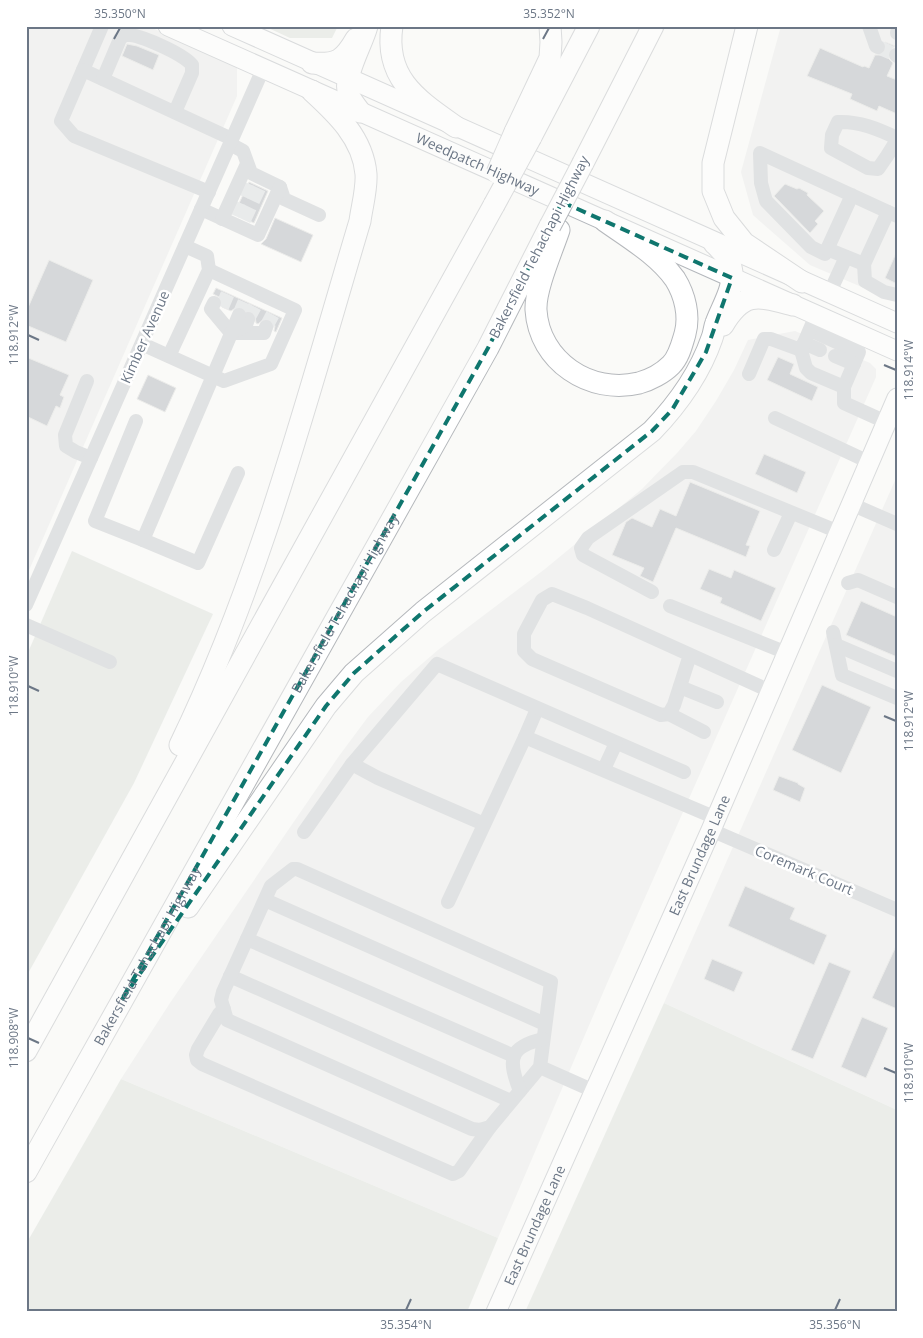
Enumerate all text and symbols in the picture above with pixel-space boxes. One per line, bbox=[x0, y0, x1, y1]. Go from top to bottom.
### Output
text: 35.350°N bbox=[94, 5, 146, 22]
text: 35.352°N bbox=[523, 5, 575, 22]
street label: Weedpatch Highway bbox=[413, 128, 543, 200]
street label: Bakersfield Tehachapi Highway bbox=[484, 151, 593, 341]
street label: Kimber Avenue bbox=[116, 287, 174, 386]
text: 118.912°W bbox=[5, 305, 22, 365]
text: 118.914°W bbox=[900, 340, 917, 400]
street label: Bakersfield Tehachapi Highway bbox=[287, 509, 403, 696]
text: 118.910°W bbox=[5, 656, 22, 716]
text: 118.912°W bbox=[900, 691, 917, 751]
street label: East Brundage Lane bbox=[664, 792, 734, 918]
street label: Coremark Court bbox=[752, 840, 856, 899]
street label: Bakersfield Tehachapi Highway bbox=[89, 861, 205, 1049]
text: 118.908°W bbox=[5, 1008, 22, 1068]
text: 118.910°W bbox=[900, 1043, 917, 1103]
street label: East Brundage Lane bbox=[499, 1162, 569, 1288]
text: 35.354°N bbox=[380, 1316, 432, 1333]
text: 35.356°N bbox=[809, 1316, 861, 1333]

